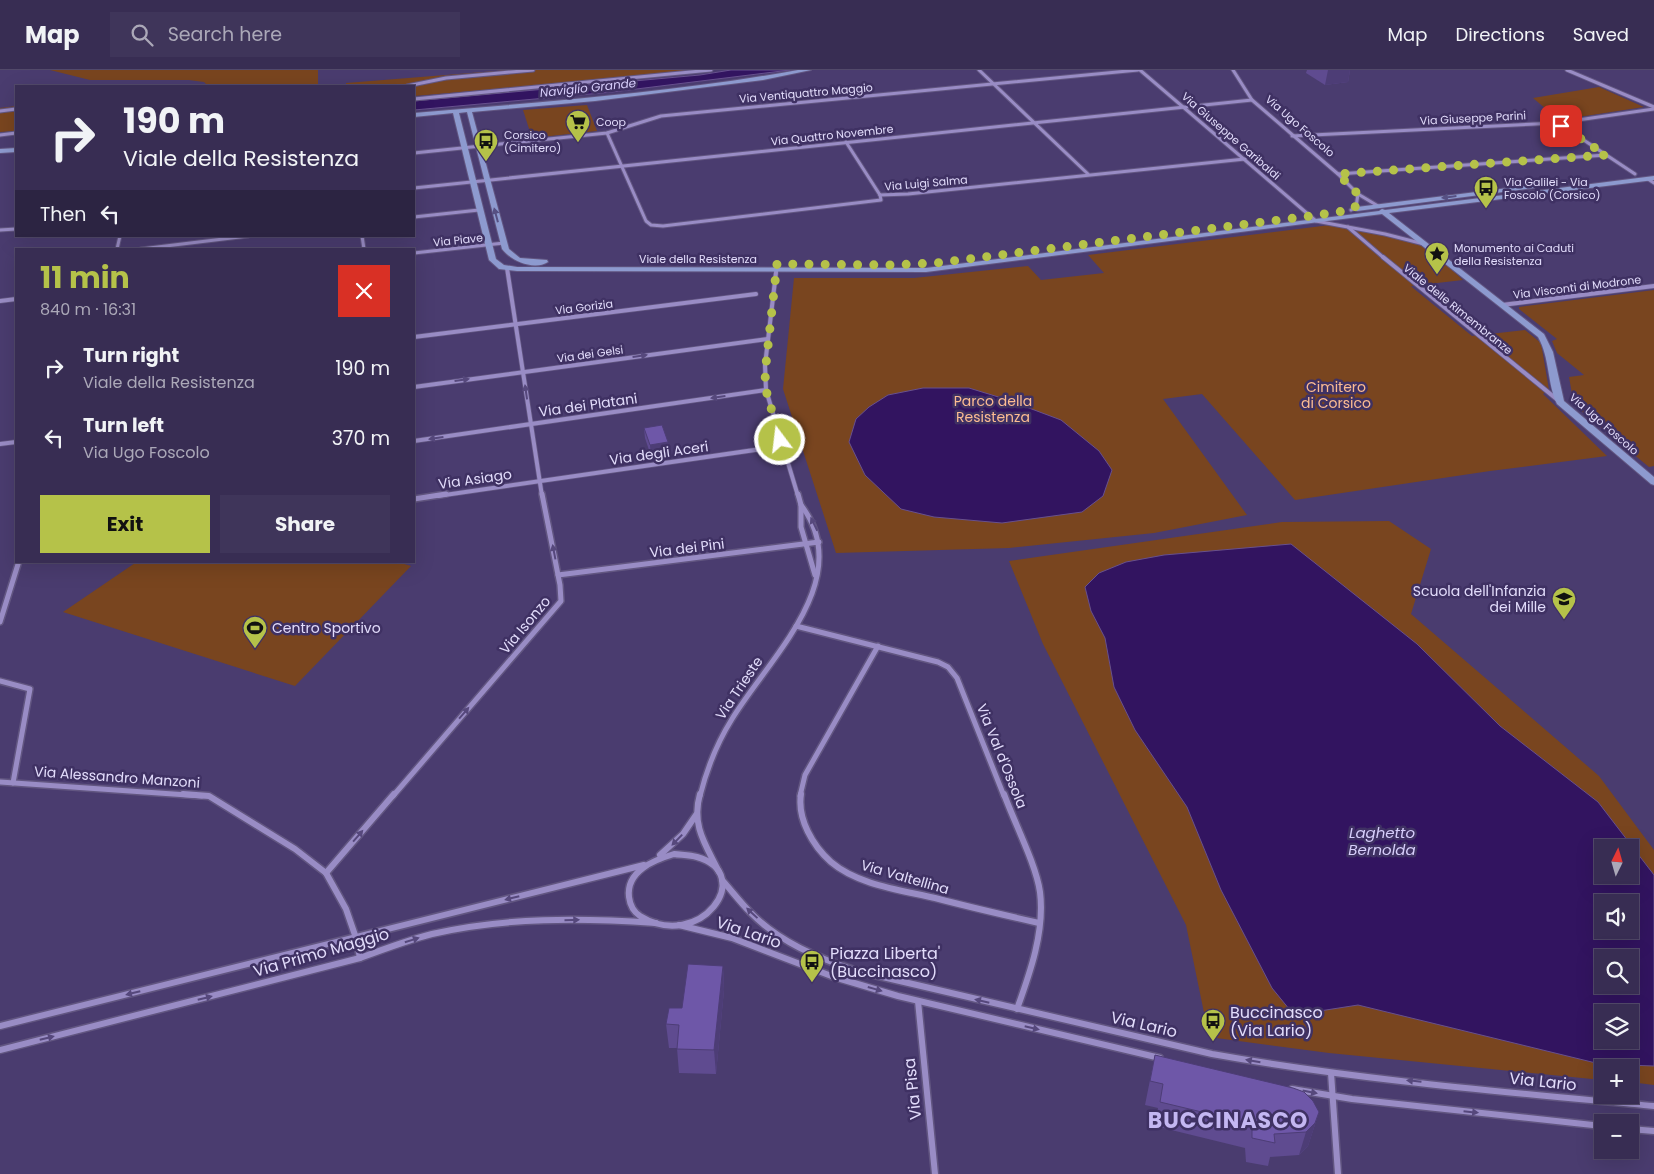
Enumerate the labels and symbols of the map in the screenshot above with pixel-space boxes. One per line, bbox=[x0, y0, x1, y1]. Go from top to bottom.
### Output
water label: Naviglio Grande bbox=[539, 74, 637, 101]
street label: Via Ventiquattro Maggio bbox=[739, 79, 873, 107]
street label: Via Giuseppe Garibaldi bbox=[1178, 88, 1284, 184]
street label: Via Ugo Foscolo bbox=[1262, 91, 1338, 161]
pin bbox=[1540, 105, 1582, 147]
street label: Via Giuseppe Parini bbox=[1419, 107, 1527, 129]
supermarket icon: Coop bbox=[565, 109, 591, 143]
place label: Coop bbox=[596, 114, 626, 130]
street label: Via Quattro Novembre bbox=[770, 121, 894, 149]
place label: Corsico (Cimitero) bbox=[504, 127, 561, 156]
bus stop icon: Corsico (Cimitero) bbox=[473, 128, 499, 162]
street label: Via Luigi Salma bbox=[884, 171, 968, 195]
place label: Via Galilei - Via Foscolo (Corsico) bbox=[1504, 174, 1601, 203]
bus stop icon: Via Galilei - Via Foscolo (Corsico) bbox=[1473, 175, 1499, 209]
one-way arrow bbox=[1441, 193, 1457, 201]
one-way arrow bbox=[492, 208, 500, 223]
street label: Via Piave bbox=[432, 229, 484, 251]
place label: Monumento ai Caduti della Resistenza bbox=[1454, 240, 1574, 269]
place icon: Monumento ai Caduti della Resistenza bbox=[1424, 241, 1450, 275]
street label: Viale della Resistenza bbox=[639, 251, 757, 267]
street label: Viale delle Rimembranze bbox=[1400, 260, 1516, 358]
street label: Via Visconti di Modrone bbox=[1512, 271, 1642, 303]
street label: Via Gorizia bbox=[554, 296, 614, 318]
street label: Via dei Gelsi bbox=[556, 341, 625, 367]
one-way arrow bbox=[633, 352, 649, 360]
one-way arrow bbox=[454, 376, 470, 384]
park label: Cimitero di Corsico bbox=[1301, 377, 1371, 413]
one-way arrow bbox=[522, 384, 530, 400]
street label: Via dei Platani bbox=[537, 388, 639, 422]
street label: Via Ugo Foscolo bbox=[1566, 389, 1642, 459]
park label: Parco della Resistenza bbox=[954, 391, 1032, 427]
one-way arrow bbox=[710, 393, 726, 401]
position arrow bbox=[753, 413, 805, 465]
one-way arrow bbox=[428, 434, 444, 442]
street label: Via degli Aceri bbox=[608, 436, 710, 470]
street label: Via Asiago bbox=[437, 464, 513, 494]
one-way arrow bbox=[809, 517, 817, 531]
street label: Via dei Pini bbox=[648, 533, 726, 563]
one-way arrow bbox=[549, 544, 557, 560]
place label: Scuola dell'Infanzia dei Mille bbox=[1413, 581, 1546, 617]
school or university icon: Scuola dell'Infanzia dei Mille bbox=[1551, 586, 1577, 620]
street label: Via Isonzo bbox=[495, 592, 555, 658]
sports icon: Centro Sportivo bbox=[242, 615, 268, 649]
place label: Centro Sportivo bbox=[272, 618, 381, 638]
street label: Via Trieste bbox=[711, 652, 768, 723]
street label: Via Val d'Ossola bbox=[972, 701, 1032, 811]
one-way arrow bbox=[458, 708, 470, 720]
street label: Via Alessandro Manzoni bbox=[33, 761, 201, 793]
water label: Laghetto Bernolda bbox=[1348, 822, 1416, 860]
one-way arrow bbox=[352, 831, 364, 843]
one-way arrow bbox=[672, 834, 684, 846]
north arrow bbox=[1594, 839, 1639, 884]
street label: Via Valtellina bbox=[858, 855, 952, 899]
one-way arrow bbox=[504, 895, 519, 903]
one-way arrow bbox=[746, 907, 758, 919]
street label: Via Lario bbox=[713, 911, 785, 954]
one-way arrow bbox=[565, 916, 581, 924]
street label: Via Primo Maggio bbox=[250, 922, 392, 983]
one-way arrow bbox=[404, 936, 419, 943]
place label: Piazza Liberta' (Buccinasco) bbox=[830, 942, 940, 983]
bus stop icon: Piazza Liberta' (Buccinasco) bbox=[799, 949, 825, 983]
one-way arrow bbox=[867, 985, 882, 993]
one-way arrow bbox=[126, 989, 141, 997]
one-way arrow bbox=[197, 994, 212, 1002]
one-way arrow bbox=[974, 997, 989, 1005]
place label: Buccinasco (Via Lario) bbox=[1230, 1001, 1323, 1042]
street label: Via Lario bbox=[1108, 1006, 1179, 1043]
bus stop icon: Buccinasco (Via Lario) bbox=[1200, 1008, 1226, 1042]
one-way arrow bbox=[1025, 1024, 1040, 1032]
one-way arrow bbox=[40, 1034, 55, 1042]
street label: Via Pisa bbox=[898, 1057, 927, 1121]
one-way arrow bbox=[1244, 1057, 1260, 1065]
street label: Via Lario bbox=[1508, 1067, 1578, 1096]
one-way arrow bbox=[1406, 1077, 1422, 1085]
one-way arrow bbox=[1302, 1089, 1318, 1097]
district label: BUCCINASCO bbox=[1148, 1105, 1308, 1136]
one-way arrow bbox=[1463, 1108, 1479, 1116]

